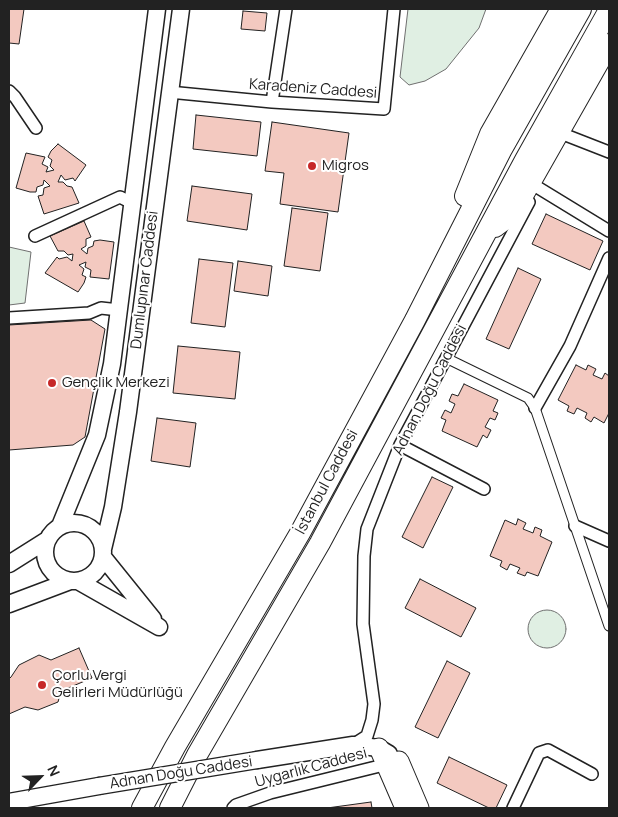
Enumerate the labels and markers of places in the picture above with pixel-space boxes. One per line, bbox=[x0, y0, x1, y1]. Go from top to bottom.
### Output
place label: Migros bbox=[322, 157, 369, 175]
marker: Migros bbox=[306, 160, 318, 172]
place label: Gençlik Merkezi bbox=[62, 374, 170, 392]
marker: Gençlik Merkezi bbox=[46, 377, 58, 389]
place label: Çorlu Vergi Gelirleri Müdürlüğü bbox=[52, 667, 183, 702]
marker: Çorlu Vergi Gelirleri Müdürlüğü bbox=[36, 679, 48, 691]

